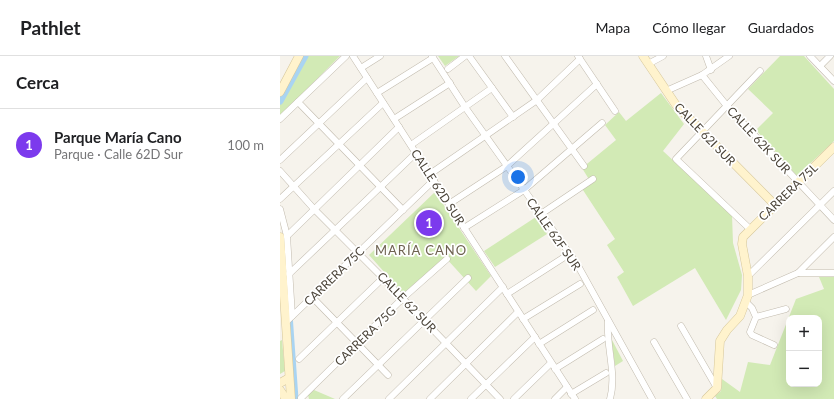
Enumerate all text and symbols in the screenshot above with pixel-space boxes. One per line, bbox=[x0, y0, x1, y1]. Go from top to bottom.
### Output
text: Pathlet bbox=[20, 16, 81, 39]
text: Mapa bbox=[596, 19, 630, 36]
text: Cómo llegar bbox=[652, 19, 726, 36]
text: Guardados bbox=[748, 19, 814, 36]
text: Cerca bbox=[16, 72, 59, 93]
street label: CALLE 62I SUR bbox=[671, 99, 739, 169]
street label: CALLE 62K SUR bbox=[724, 103, 794, 177]
text: Parque María Cano bbox=[54, 128, 182, 146]
text: 1 bbox=[25, 137, 33, 153]
text: 100 m bbox=[227, 137, 264, 153]
text: Parque · Calle 62D Sur bbox=[54, 146, 183, 162]
street label: CALLE 62D SUR bbox=[408, 146, 468, 228]
street label: CARRERA 75L bbox=[755, 160, 821, 224]
your location bbox=[508, 167, 528, 187]
street label: CALLE 62F SUR bbox=[524, 195, 585, 273]
pin: 1 bbox=[416, 208, 442, 238]
district label: MARÍA CANO bbox=[375, 242, 467, 258]
street label: CARRERA 75C bbox=[301, 243, 367, 309]
street label: CALLE 62 SUR bbox=[374, 269, 440, 336]
street label: CARRERA 75G bbox=[331, 303, 399, 369]
map controls bbox=[786, 315, 822, 387]
button: + bbox=[786, 315, 822, 351]
button: − bbox=[786, 351, 822, 387]

